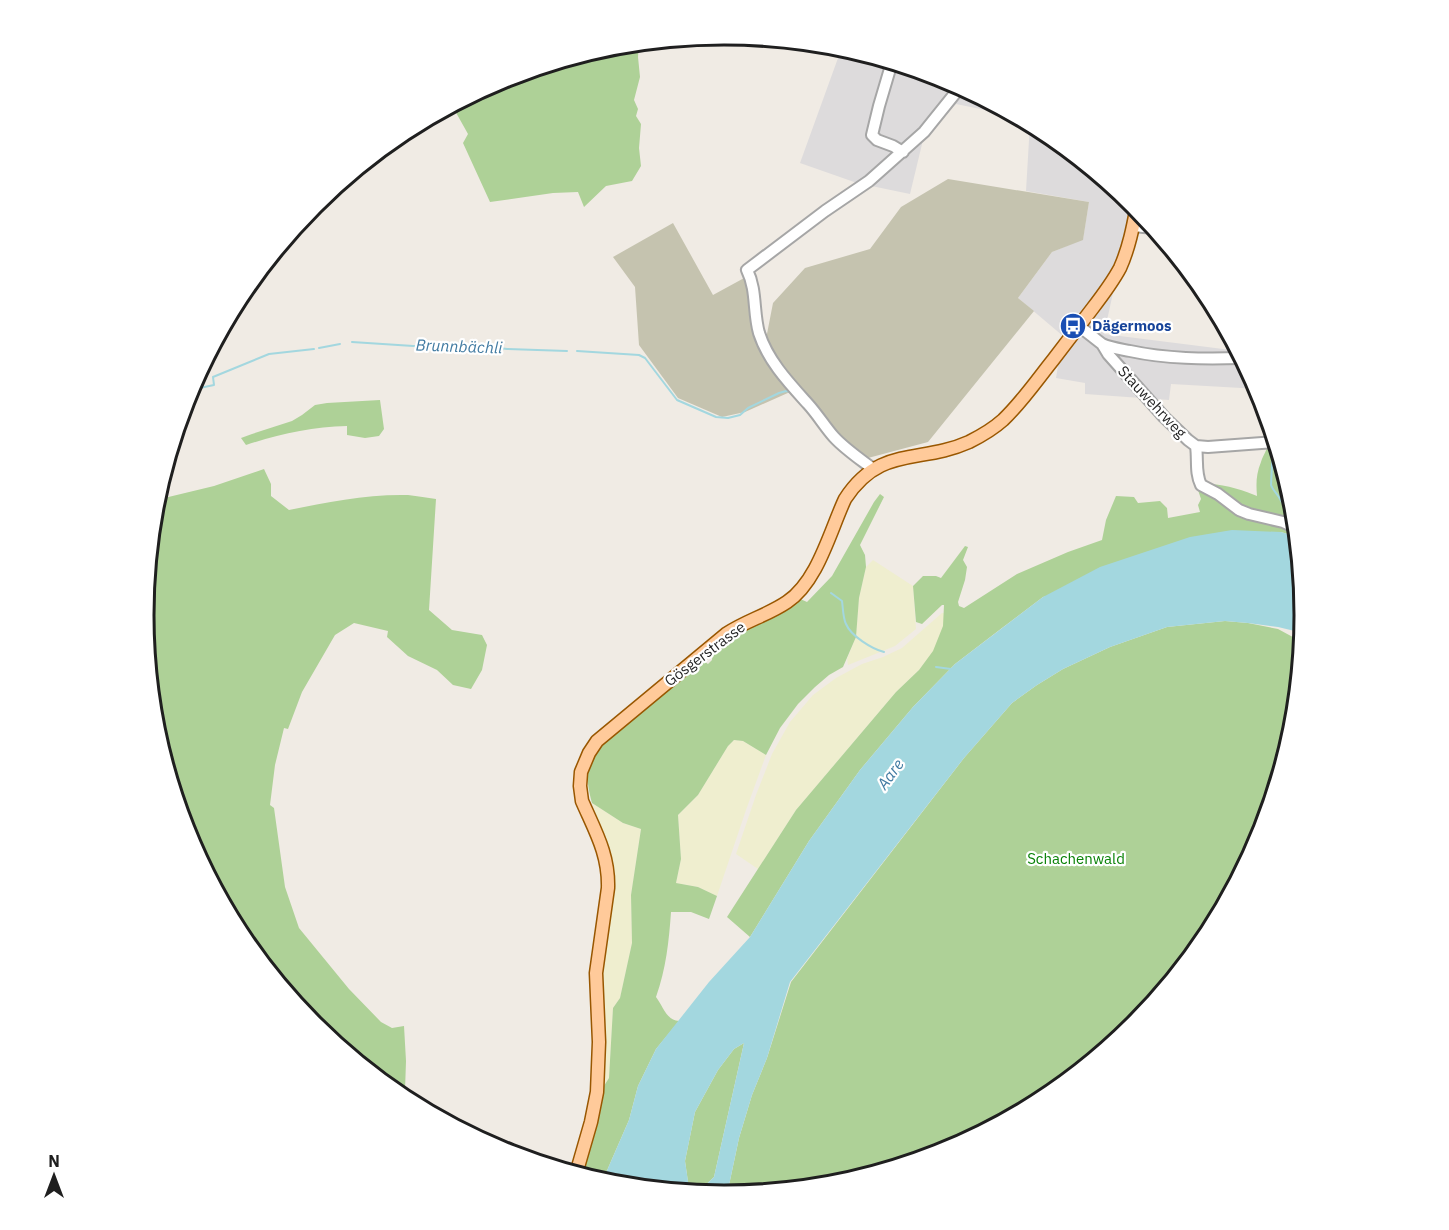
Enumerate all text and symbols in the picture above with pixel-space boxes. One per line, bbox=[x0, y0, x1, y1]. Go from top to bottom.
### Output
bus stop icon: Dägermoos bbox=[1058, 311, 1088, 341]
place label: Dägermoos bbox=[1092, 316, 1172, 335]
water label: Brunnbächli bbox=[415, 334, 503, 358]
street label: Stauwehrweg bbox=[1114, 362, 1191, 442]
street label: Gösgerstrasse bbox=[661, 617, 749, 690]
water label: Aare bbox=[872, 755, 908, 794]
park label: Schachenwald bbox=[1027, 849, 1125, 868]
north arrow bbox=[24, 1146, 84, 1206]
text: N bbox=[48, 1151, 60, 1171]

